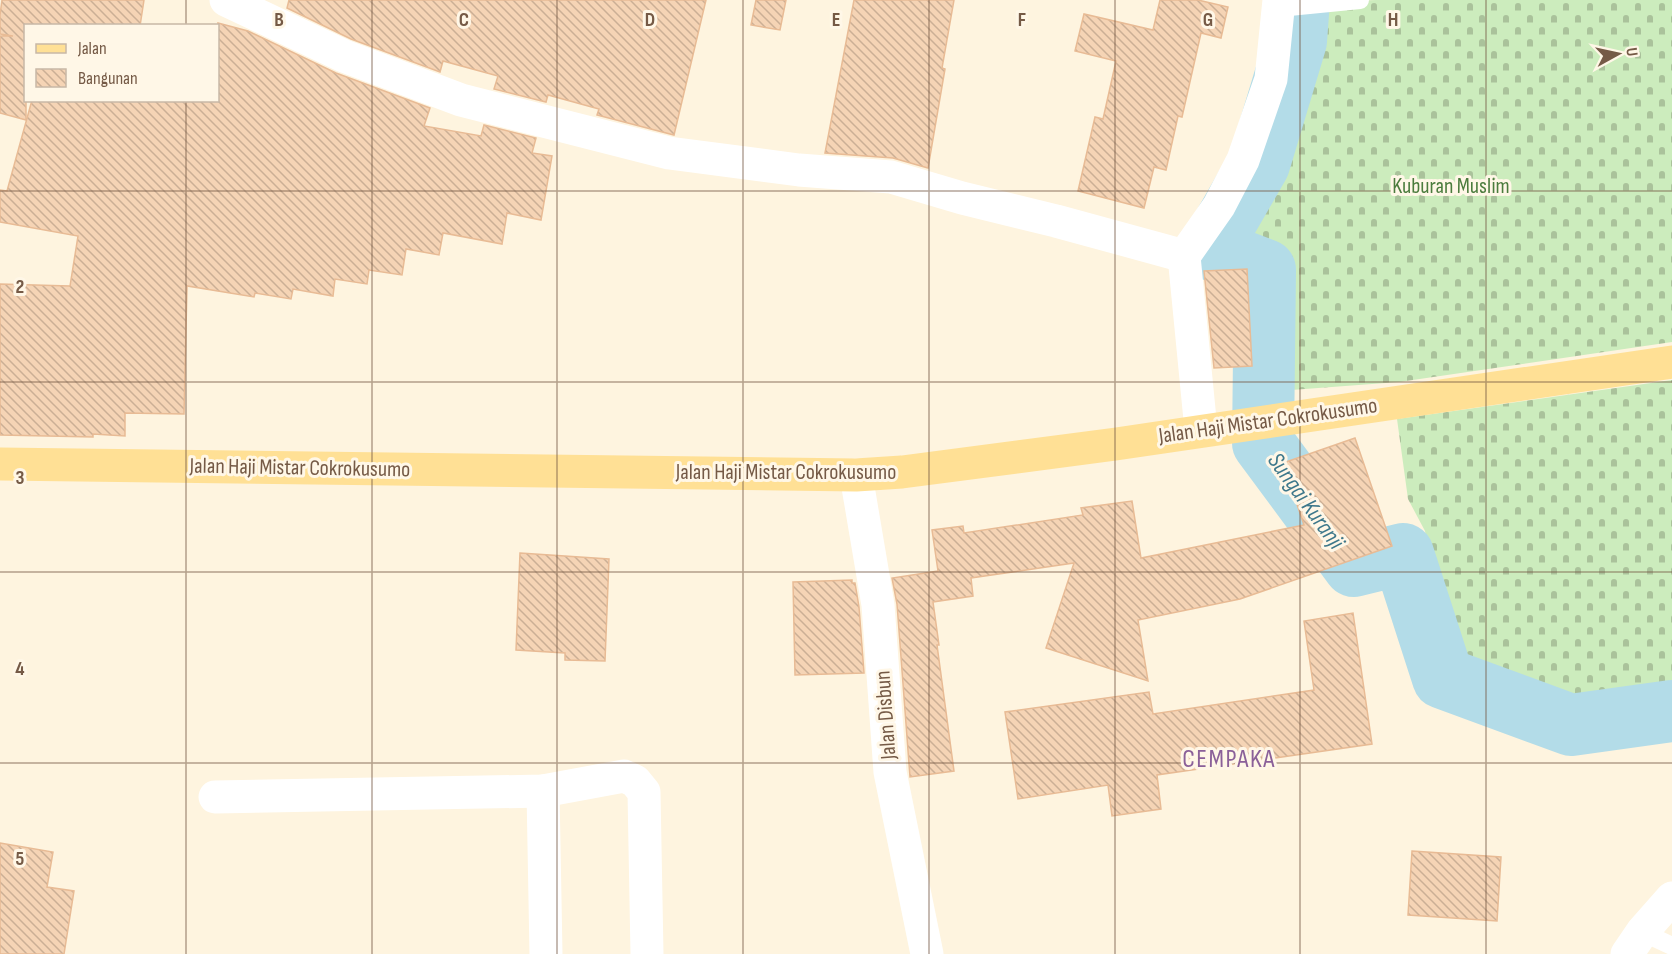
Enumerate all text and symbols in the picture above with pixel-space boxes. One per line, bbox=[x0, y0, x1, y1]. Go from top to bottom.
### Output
text: B bbox=[274, 8, 284, 32]
text: C bbox=[459, 8, 469, 32]
text: D bbox=[645, 8, 655, 32]
text: E bbox=[832, 8, 840, 32]
text: F bbox=[1018, 8, 1026, 32]
text: G bbox=[1203, 8, 1213, 32]
text: H bbox=[1388, 8, 1398, 32]
legend bbox=[24, 24, 219, 102]
north arrow bbox=[1588, 24, 1648, 84]
text: Jalan bbox=[77, 38, 107, 59]
text: U bbox=[1621, 47, 1641, 58]
text: Bangunan bbox=[78, 68, 138, 89]
park label: Kuburan Muslim bbox=[1392, 173, 1510, 200]
text: 2 bbox=[16, 275, 24, 299]
street label: Jalan Haji Mistar Cokrokusumo bbox=[1156, 392, 1379, 450]
water label: Sungai Kuranji bbox=[1261, 447, 1351, 556]
street label: Jalan Haji Mistar Cokrokusumo bbox=[188, 453, 411, 483]
street label: Jalan Haji Mistar Cokrokusumo bbox=[675, 459, 896, 486]
text: 3 bbox=[16, 466, 25, 490]
text: 4 bbox=[15, 657, 25, 681]
street label: Jalan Disbun bbox=[869, 670, 903, 761]
district label: CEMPAKA bbox=[1182, 744, 1276, 775]
text: 5 bbox=[16, 847, 25, 871]

